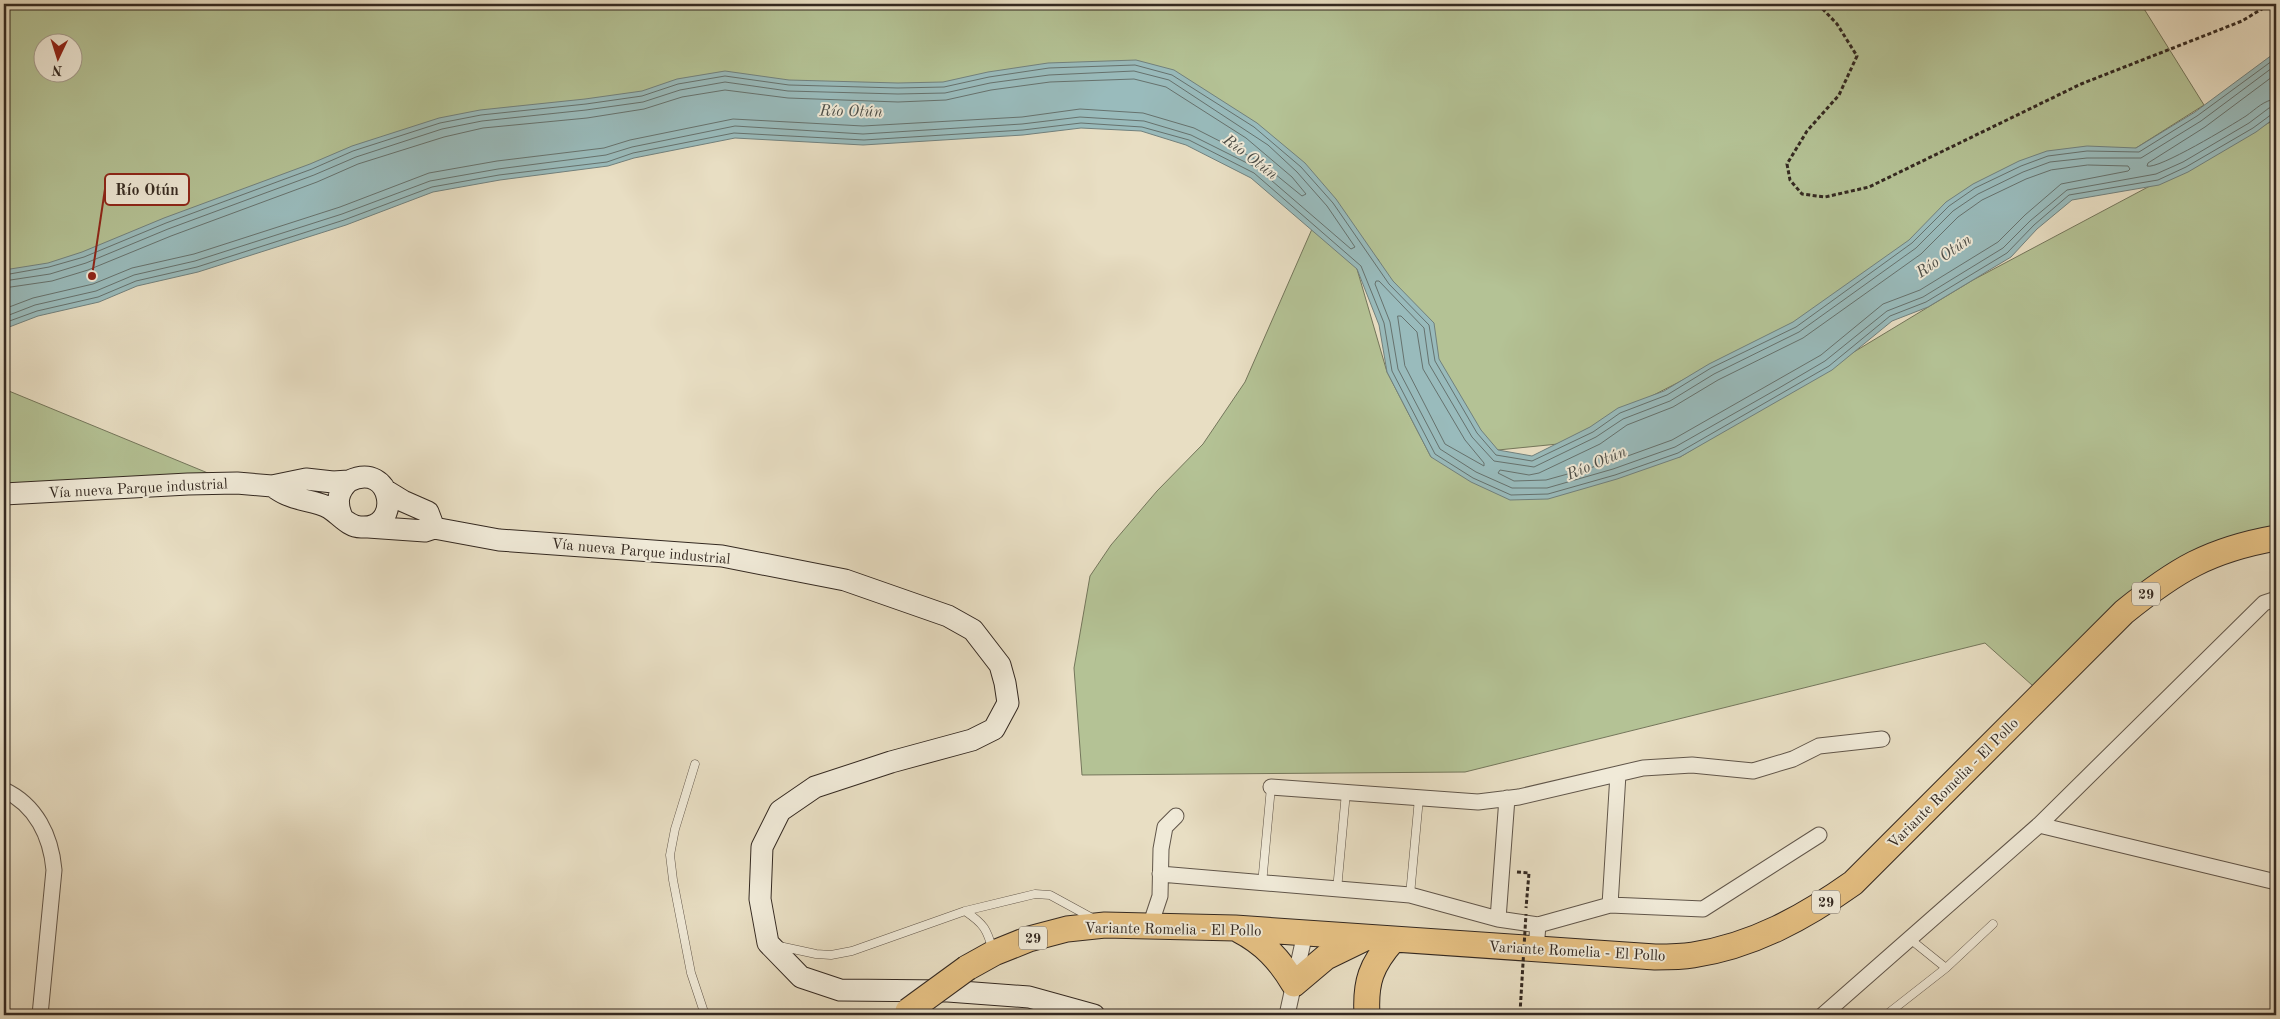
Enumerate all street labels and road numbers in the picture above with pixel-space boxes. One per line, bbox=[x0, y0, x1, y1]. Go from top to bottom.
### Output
street label: Vía nueva Parque industrial bbox=[48, 477, 228, 502]
street label: Vía nueva Parque industrial bbox=[551, 537, 731, 568]
road number: 29 bbox=[2132, 582, 2160, 606]
street label: Variante Romelia - El Pollo bbox=[1886, 716, 2022, 852]
road number: 29 bbox=[1812, 890, 1840, 914]
street label: Variante Romelia - El Pollo bbox=[1084, 921, 1262, 940]
road number: 29 bbox=[1019, 926, 1047, 950]
street label: Variante Romelia - El Pollo bbox=[1488, 940, 1666, 965]

